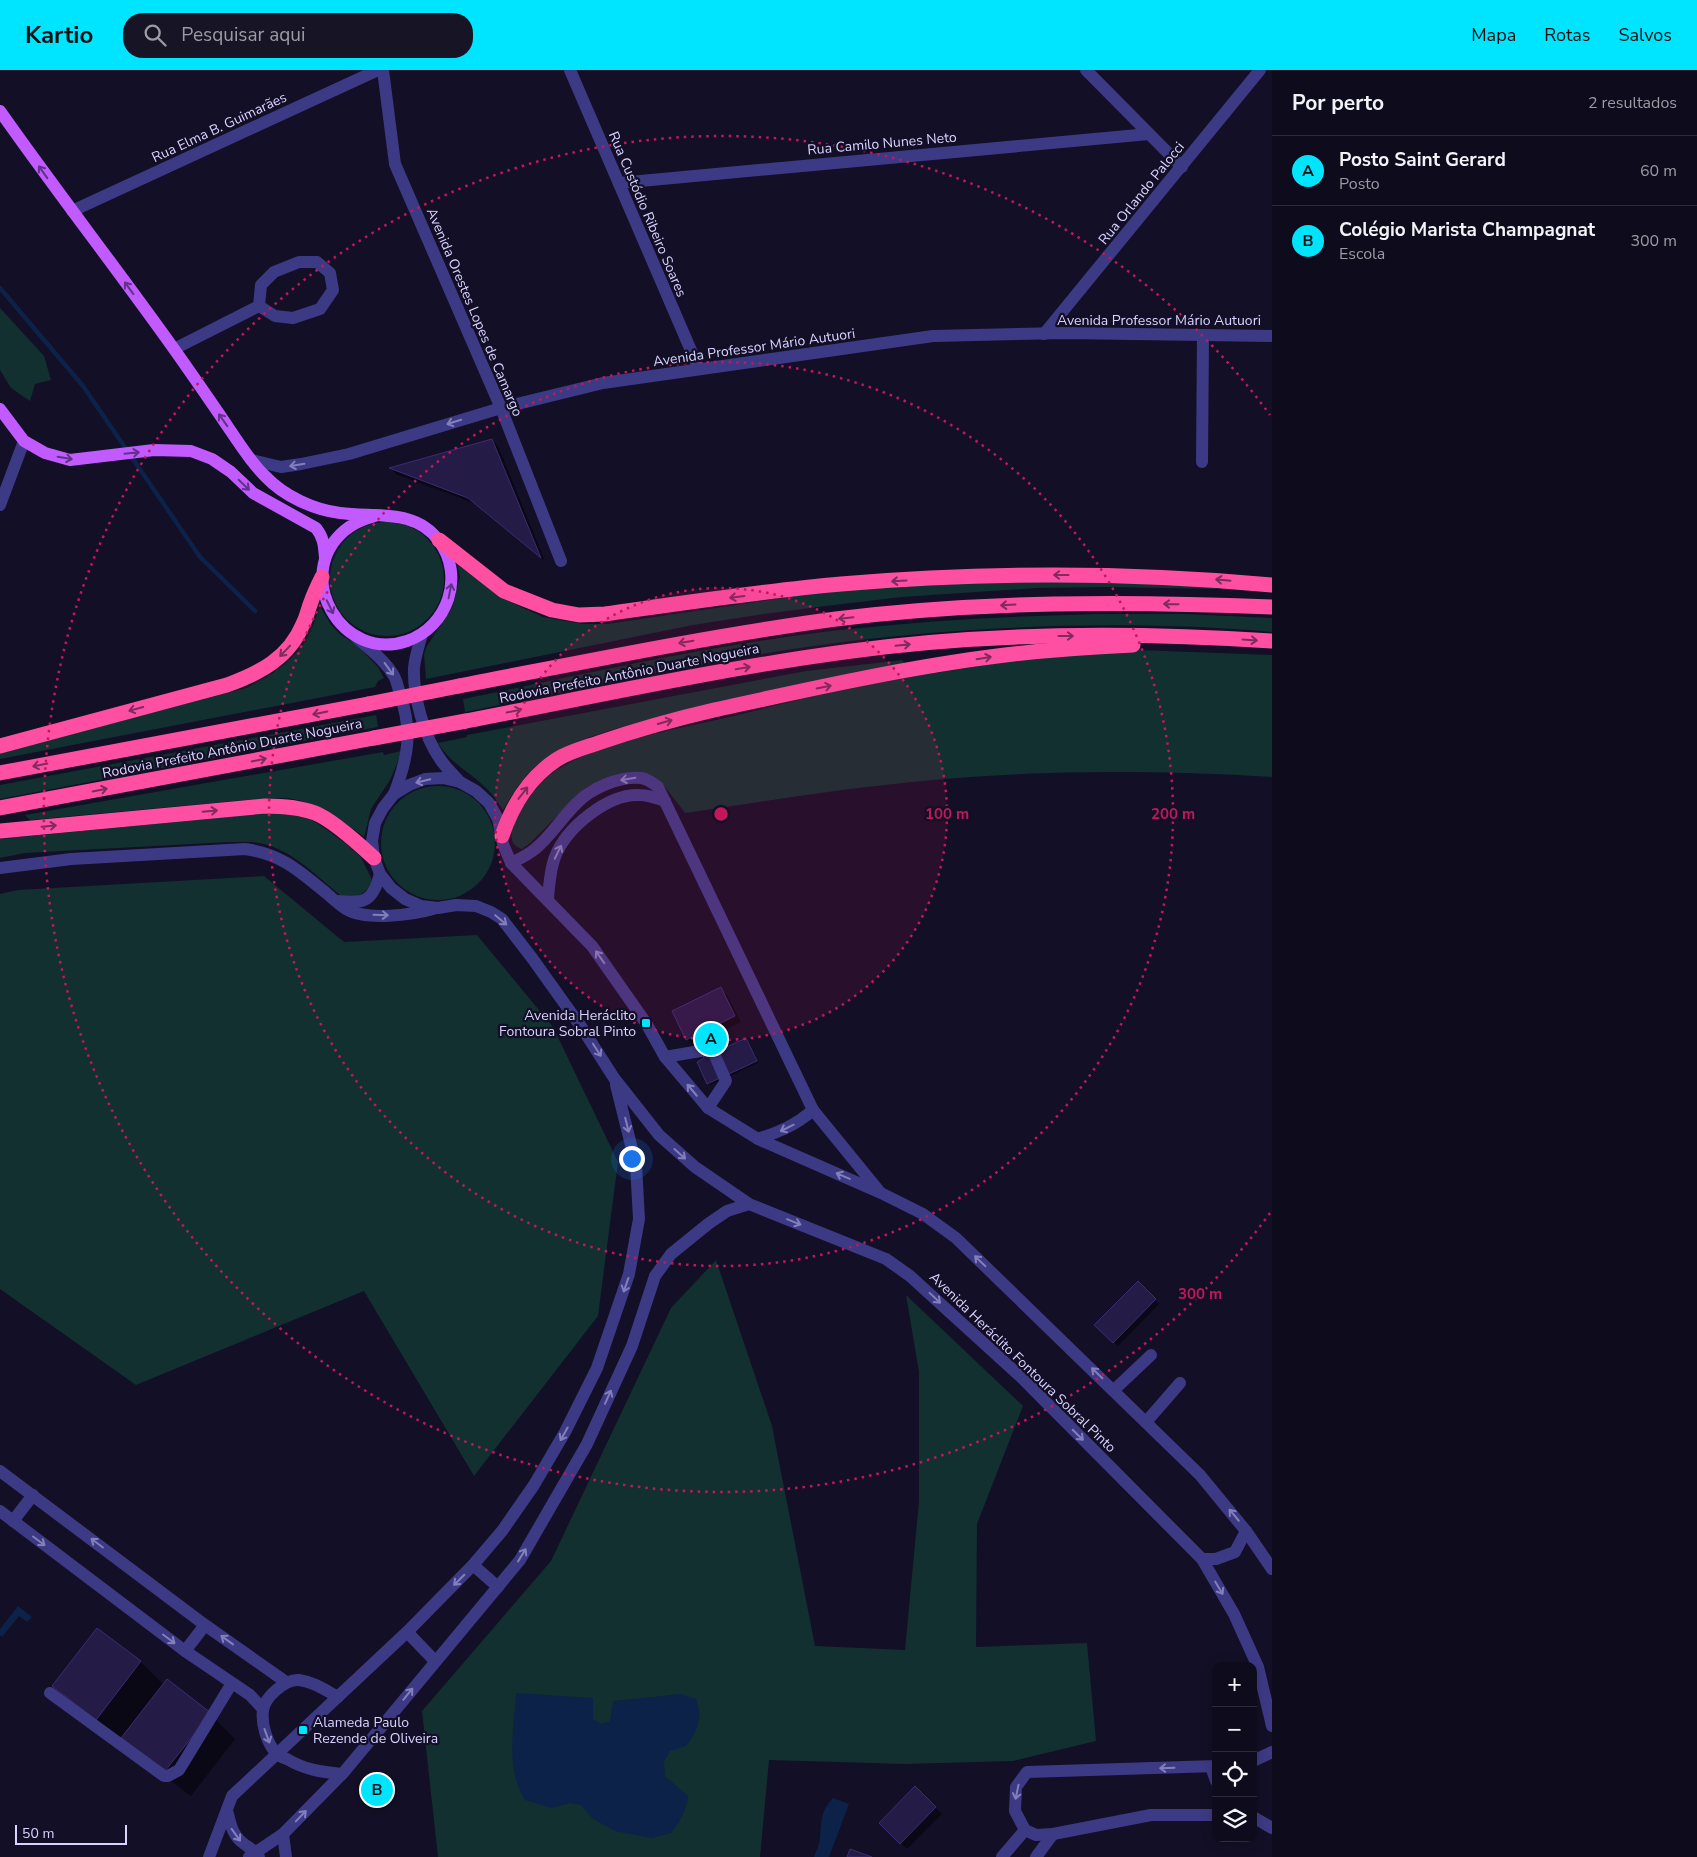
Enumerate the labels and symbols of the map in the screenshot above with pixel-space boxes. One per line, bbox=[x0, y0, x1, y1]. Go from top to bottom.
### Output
street label: Rua Elma B. Guimarães bbox=[149, 88, 290, 167]
street label: Rua Camilo Nunes Neto bbox=[807, 127, 958, 159]
street label: Rua Custódio Ribeiro Soares bbox=[604, 129, 691, 300]
street label: Rua Orlando Palocci bbox=[1094, 138, 1189, 249]
one-way arrow bbox=[38, 165, 48, 179]
street label: Avenida Orestes Lopes de Camargo bbox=[422, 205, 527, 419]
one-way arrow bbox=[124, 281, 134, 295]
street label: Avenida Professor Mário Autuori bbox=[1057, 311, 1261, 330]
street label: Avenida Professor Mário Autuori bbox=[652, 324, 856, 371]
one-way arrow bbox=[218, 413, 228, 427]
one-way arrow bbox=[447, 418, 462, 427]
one-way arrow bbox=[124, 448, 140, 458]
one-way arrow bbox=[57, 453, 73, 463]
one-way arrow bbox=[290, 460, 306, 470]
one-way arrow bbox=[238, 479, 251, 491]
one-way arrow bbox=[1053, 570, 1070, 580]
one-way arrow bbox=[1216, 576, 1232, 585]
one-way arrow bbox=[891, 577, 907, 586]
one-way arrow bbox=[446, 583, 455, 599]
one-way arrow bbox=[729, 592, 745, 602]
one-way arrow bbox=[1163, 599, 1180, 609]
one-way arrow bbox=[325, 600, 335, 615]
one-way arrow bbox=[1001, 601, 1017, 610]
one-way arrow bbox=[839, 614, 855, 623]
one-way arrow bbox=[1057, 631, 1073, 640]
one-way arrow bbox=[1242, 635, 1258, 645]
one-way arrow bbox=[678, 638, 694, 648]
street label: Rodovia Prefeito Antônio Duarte Nogueira bbox=[498, 639, 761, 708]
one-way arrow bbox=[895, 641, 911, 650]
one-way arrow bbox=[279, 645, 291, 658]
one-way arrow bbox=[976, 653, 992, 663]
one-way arrow bbox=[384, 662, 394, 676]
one-way arrow bbox=[734, 662, 750, 672]
one-way arrow bbox=[816, 682, 832, 691]
one-way arrow bbox=[128, 705, 144, 714]
one-way arrow bbox=[506, 706, 522, 716]
one-way arrow bbox=[313, 708, 329, 718]
street label: Rodovia Prefeito Antônio Duarte Nogueira bbox=[101, 714, 364, 783]
one-way arrow bbox=[657, 717, 673, 727]
one-way arrow bbox=[251, 754, 267, 764]
one-way arrow bbox=[33, 761, 49, 770]
one-way arrow bbox=[621, 775, 637, 785]
one-way arrow bbox=[415, 777, 431, 786]
one-way arrow bbox=[91, 784, 107, 794]
one-way arrow bbox=[518, 787, 529, 800]
text: 100 m bbox=[925, 804, 969, 824]
text: 200 m bbox=[1151, 804, 1195, 824]
centre of rings bbox=[712, 805, 730, 823]
one-way arrow bbox=[202, 806, 218, 816]
one-way arrow bbox=[40, 822, 56, 831]
one-way arrow bbox=[554, 845, 563, 860]
one-way arrow bbox=[372, 911, 388, 920]
one-way arrow bbox=[494, 914, 507, 925]
one-way arrow bbox=[595, 950, 605, 964]
place label: Avenida Heráclito Fontoura Sobral Pinto bbox=[499, 1006, 636, 1041]
marker: Avenida Heráclito Fontoura Sobral Pinto bbox=[640, 1017, 652, 1029]
pin: A bbox=[695, 1020, 727, 1058]
one-way arrow bbox=[592, 1043, 602, 1057]
one-way arrow bbox=[687, 1083, 698, 1096]
one-way arrow bbox=[623, 1116, 632, 1132]
one-way arrow bbox=[780, 1123, 795, 1133]
your location bbox=[619, 1146, 645, 1172]
one-way arrow bbox=[674, 1148, 687, 1160]
one-way arrow bbox=[836, 1171, 851, 1181]
one-way arrow bbox=[786, 1217, 801, 1227]
one-way arrow bbox=[973, 1255, 986, 1267]
street label: Avenida Heráclito Fontoura Sobral Pinto bbox=[925, 1268, 1120, 1457]
one-way arrow bbox=[621, 1276, 630, 1292]
text: 300 m bbox=[1178, 1284, 1222, 1304]
one-way arrow bbox=[929, 1292, 942, 1304]
one-way arrow bbox=[1091, 1367, 1103, 1379]
one-way arrow bbox=[604, 1390, 614, 1405]
one-way arrow bbox=[558, 1427, 568, 1441]
one-way arrow bbox=[1072, 1429, 1084, 1441]
one-way arrow bbox=[1228, 1509, 1239, 1522]
one-way arrow bbox=[32, 1535, 45, 1546]
one-way arrow bbox=[90, 1538, 104, 1548]
one-way arrow bbox=[517, 1548, 527, 1562]
one-way arrow bbox=[452, 1574, 465, 1586]
one-way arrow bbox=[1214, 1580, 1224, 1594]
one-way arrow bbox=[162, 1633, 175, 1644]
one-way arrow bbox=[220, 1635, 234, 1645]
one-way arrow bbox=[402, 1688, 413, 1701]
place label: Alameda Paulo Rezende de Oliveira bbox=[313, 1713, 438, 1748]
marker: Alameda Paulo Rezende de Oliveira bbox=[297, 1724, 309, 1736]
one-way arrow bbox=[263, 1727, 272, 1743]
one-way arrow bbox=[1159, 1763, 1176, 1773]
pin: B bbox=[361, 1771, 393, 1809]
one-way arrow bbox=[1012, 1783, 1022, 1799]
one-way arrow bbox=[295, 1810, 307, 1823]
scale bar bbox=[15, 1822, 128, 1845]
one-way arrow bbox=[231, 1828, 241, 1842]

